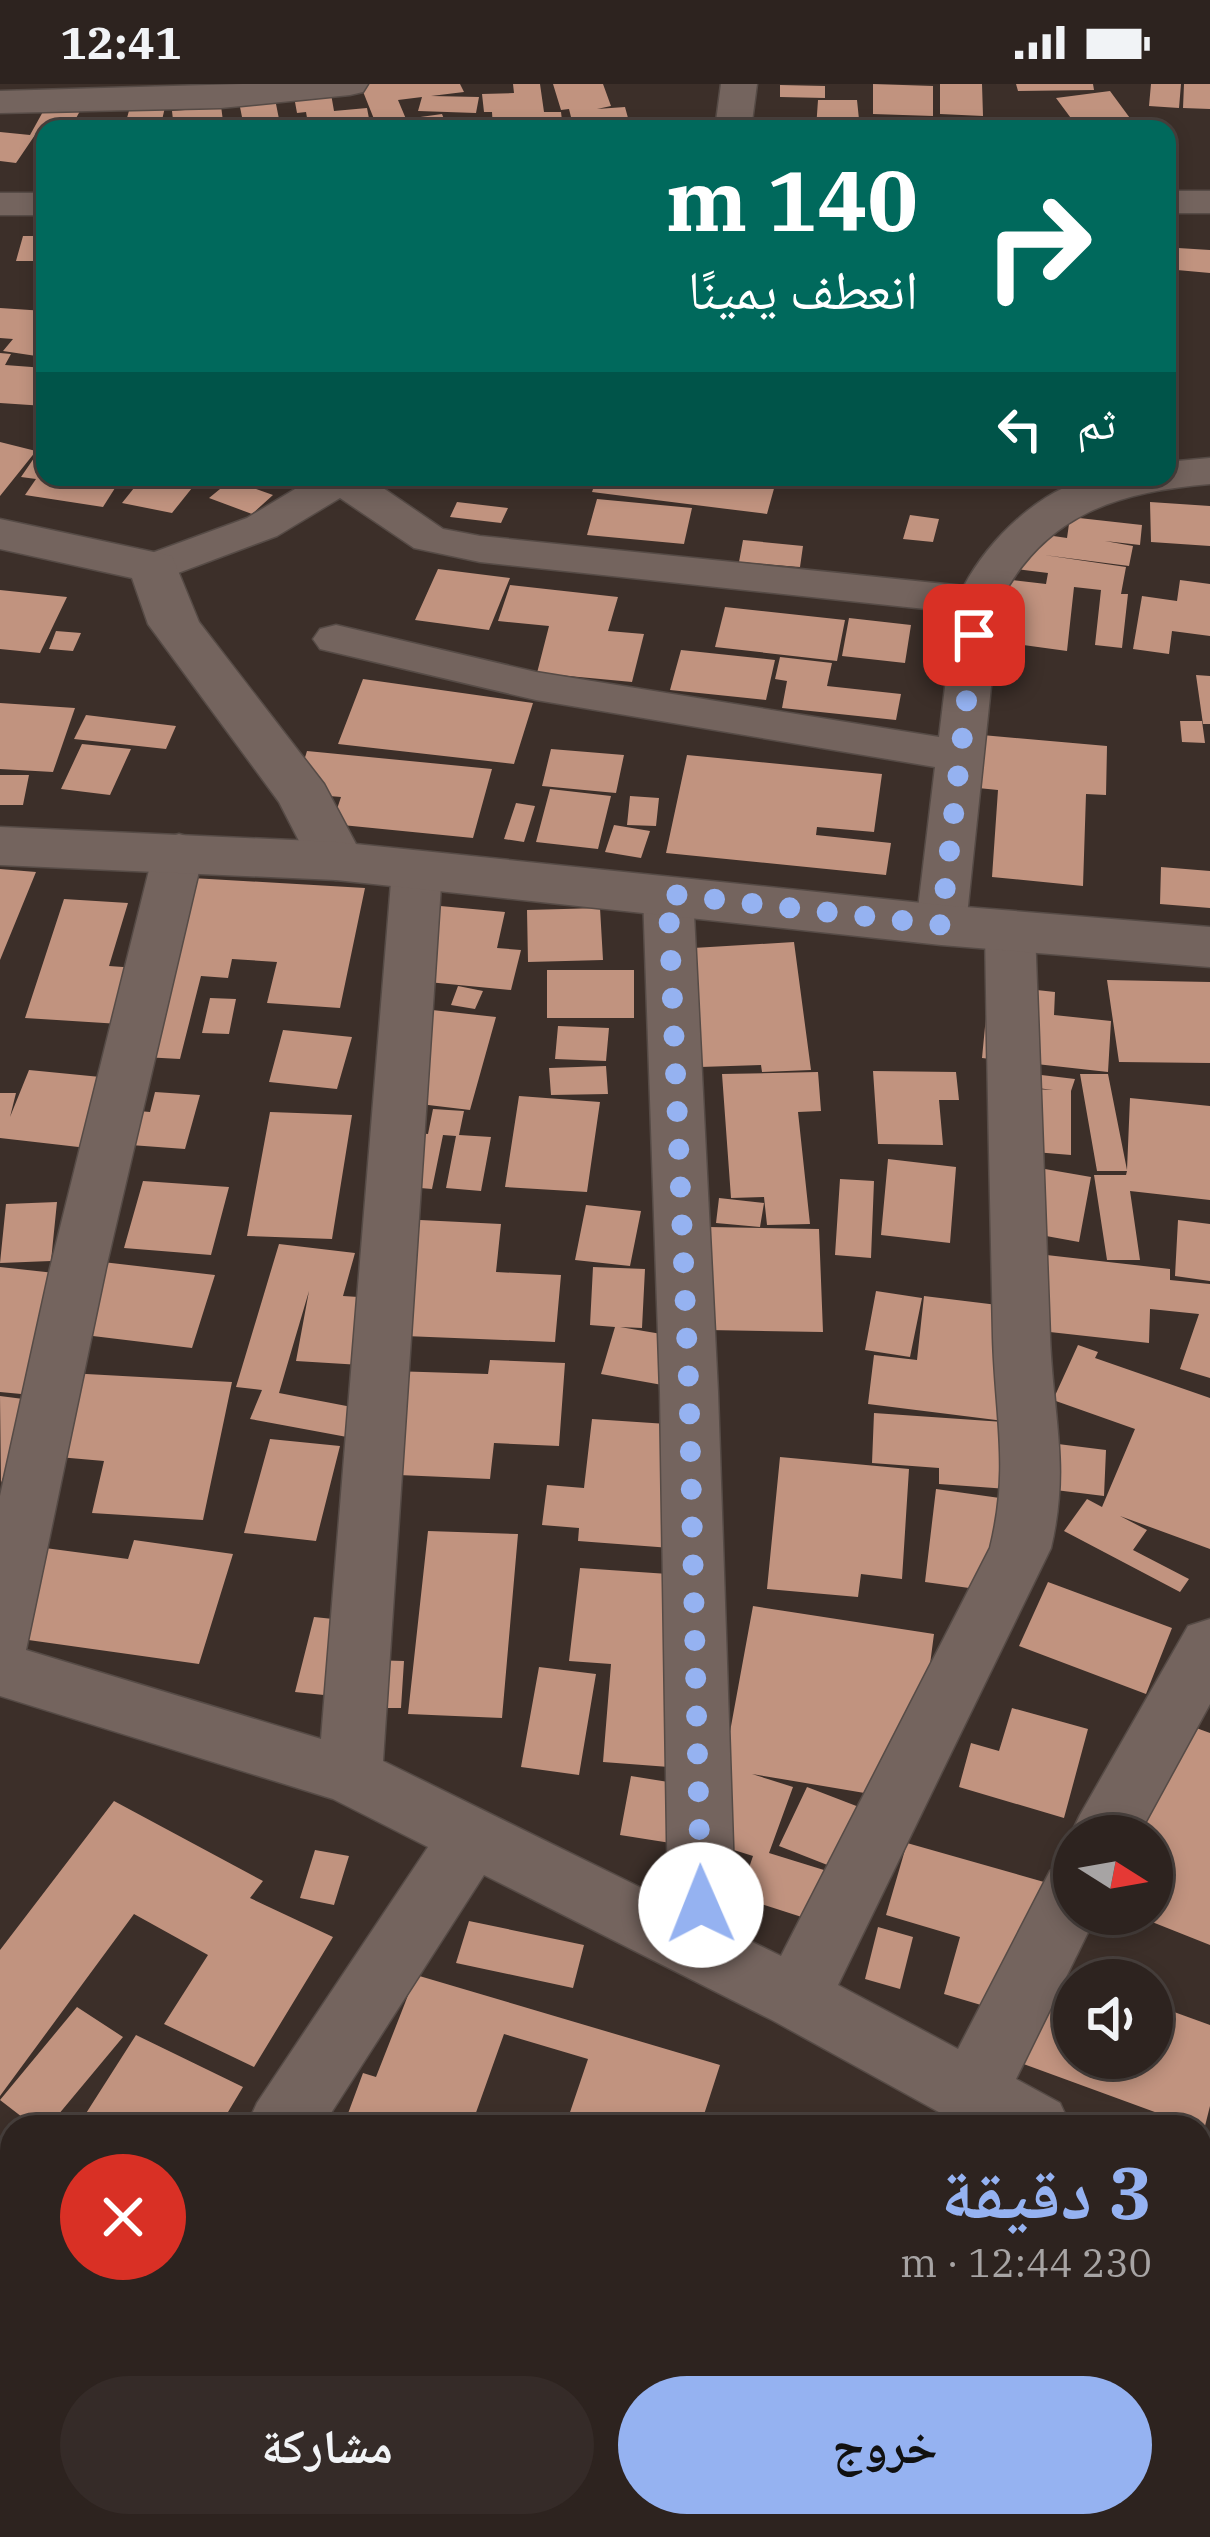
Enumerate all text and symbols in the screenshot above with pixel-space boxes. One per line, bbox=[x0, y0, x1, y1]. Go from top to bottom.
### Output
text: 12:41 bbox=[60, 13, 182, 71]
text: 140 m bbox=[666, 145, 918, 254]
icon: right bbox=[960, 168, 1116, 324]
text: انعطف يمينًا bbox=[688, 254, 918, 324]
text: ثم bbox=[1077, 393, 1116, 451]
icon: left bbox=[987, 396, 1053, 462]
pin bbox=[923, 584, 1025, 686]
icon: arrive bbox=[941, 602, 1007, 668]
north arrow bbox=[1053, 1815, 1173, 1935]
map controls bbox=[1053, 1815, 1173, 2079]
position arrow bbox=[638, 1842, 764, 1968]
button: sound bbox=[1053, 1959, 1173, 2079]
text: 3 دقيقة bbox=[941, 2145, 1152, 2239]
button: close bbox=[60, 2154, 186, 2280]
text: 230 m · 12:44 bbox=[900, 2237, 1152, 2288]
button: مشاركة bbox=[60, 2376, 594, 2514]
button: خروج bbox=[618, 2376, 1152, 2514]

